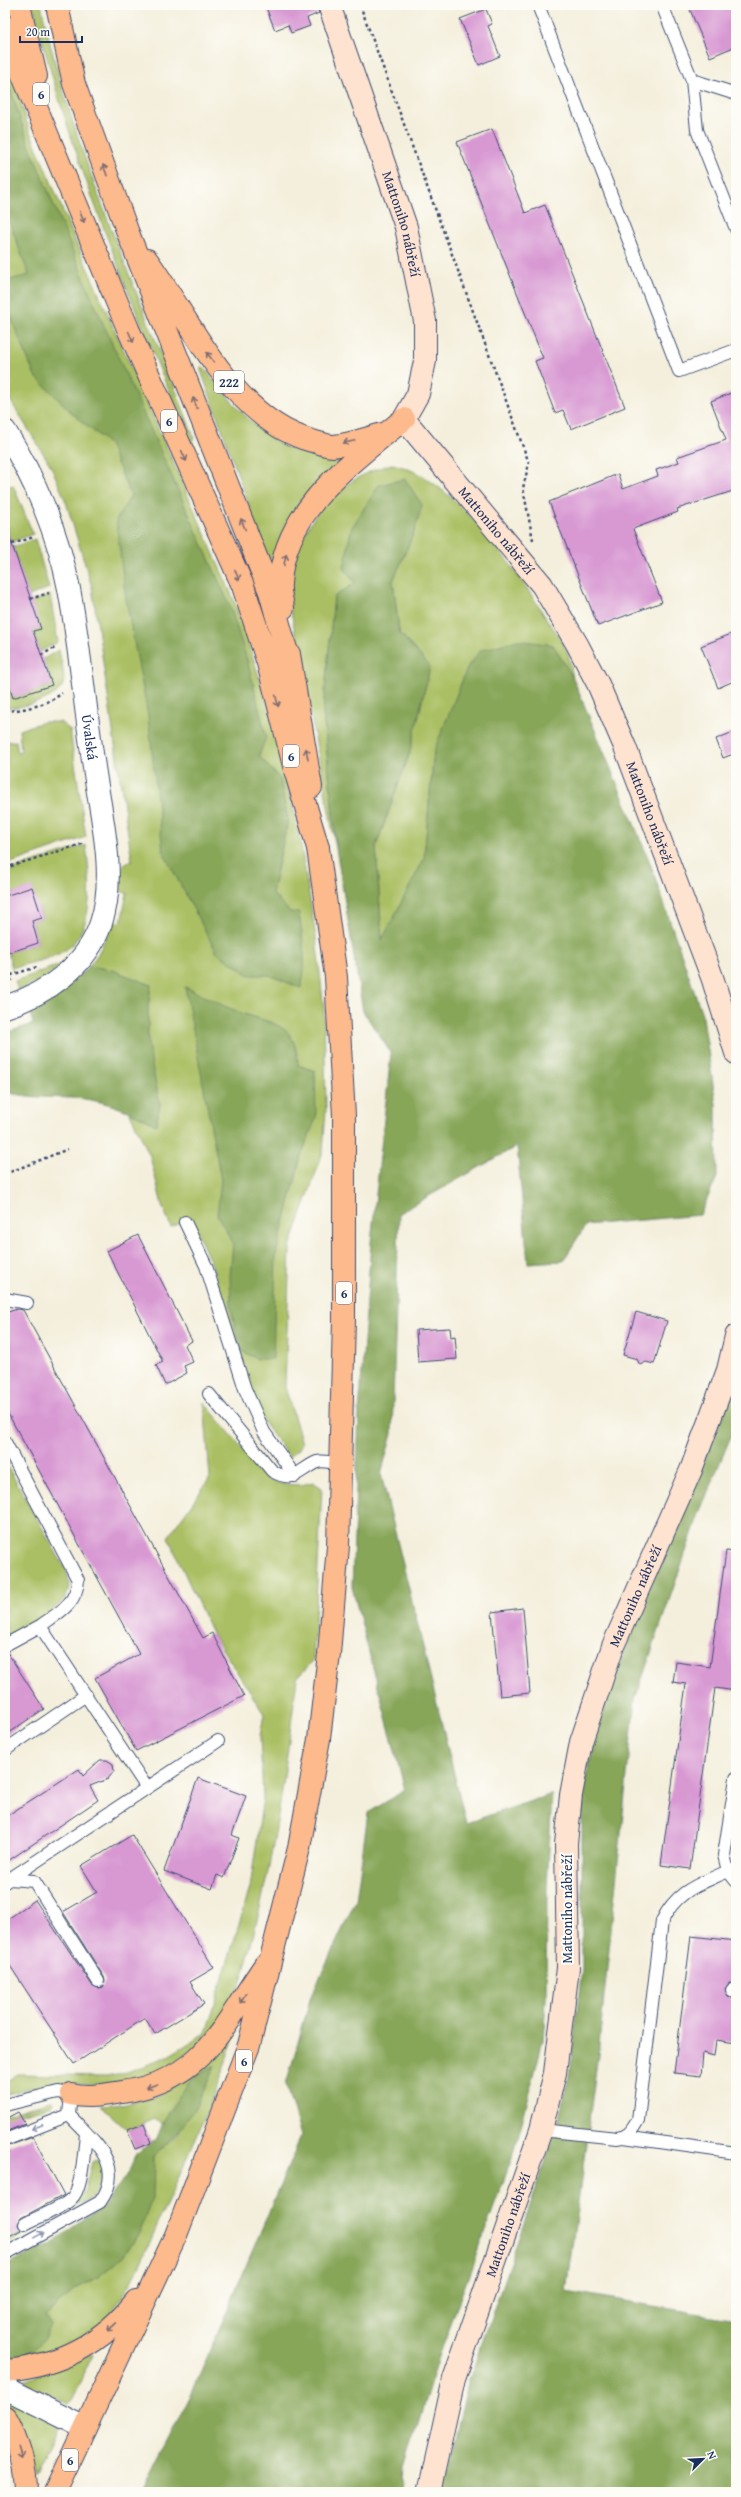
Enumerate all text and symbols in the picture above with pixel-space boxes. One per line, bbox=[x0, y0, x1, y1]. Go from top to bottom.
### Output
scale bar bbox=[20, 18, 82, 44]
text: 20 m bbox=[26, 23, 50, 40]
road number: 6 bbox=[33, 83, 49, 105]
one-way arrow bbox=[101, 164, 109, 176]
street label: Mattoniho nábřeží bbox=[377, 168, 426, 280]
one-way arrow bbox=[79, 211, 86, 223]
one-way arrow bbox=[128, 331, 135, 343]
one-way arrow bbox=[206, 352, 214, 363]
road number: 222 bbox=[214, 371, 244, 393]
one-way arrow bbox=[191, 398, 199, 410]
road number: 6 bbox=[161, 410, 177, 432]
one-way arrow bbox=[342, 439, 355, 447]
one-way arrow bbox=[181, 450, 188, 462]
street label: Mattoniho nábřeží bbox=[454, 482, 540, 580]
one-way arrow bbox=[239, 519, 247, 531]
one-way arrow bbox=[281, 553, 289, 566]
one-way arrow bbox=[234, 568, 241, 580]
one-way arrow bbox=[274, 694, 282, 707]
street label: Úvalská bbox=[77, 713, 103, 762]
road number: 6 bbox=[283, 745, 299, 767]
one-way arrow bbox=[303, 748, 311, 761]
street label: Mattoniho nábřeží bbox=[621, 758, 679, 869]
road number: 6 bbox=[336, 1282, 352, 1304]
street label: Mattoniho nábřeží bbox=[604, 1541, 667, 1650]
street label: Mattoniho nábřeží bbox=[557, 1853, 577, 1964]
one-way arrow bbox=[239, 1992, 247, 2004]
road number: 6 bbox=[236, 2050, 252, 2072]
one-way arrow bbox=[146, 2082, 158, 2090]
one-way arrow bbox=[31, 2124, 43, 2132]
street label: Mattoniho nábřeží bbox=[480, 2169, 536, 2280]
one-way arrow bbox=[33, 2231, 45, 2238]
one-way arrow bbox=[108, 2322, 118, 2331]
north arrow bbox=[683, 2439, 723, 2479]
one-way arrow bbox=[17, 2446, 24, 2459]
text: N bbox=[703, 2448, 721, 2462]
road number: 6 bbox=[62, 2449, 78, 2471]

